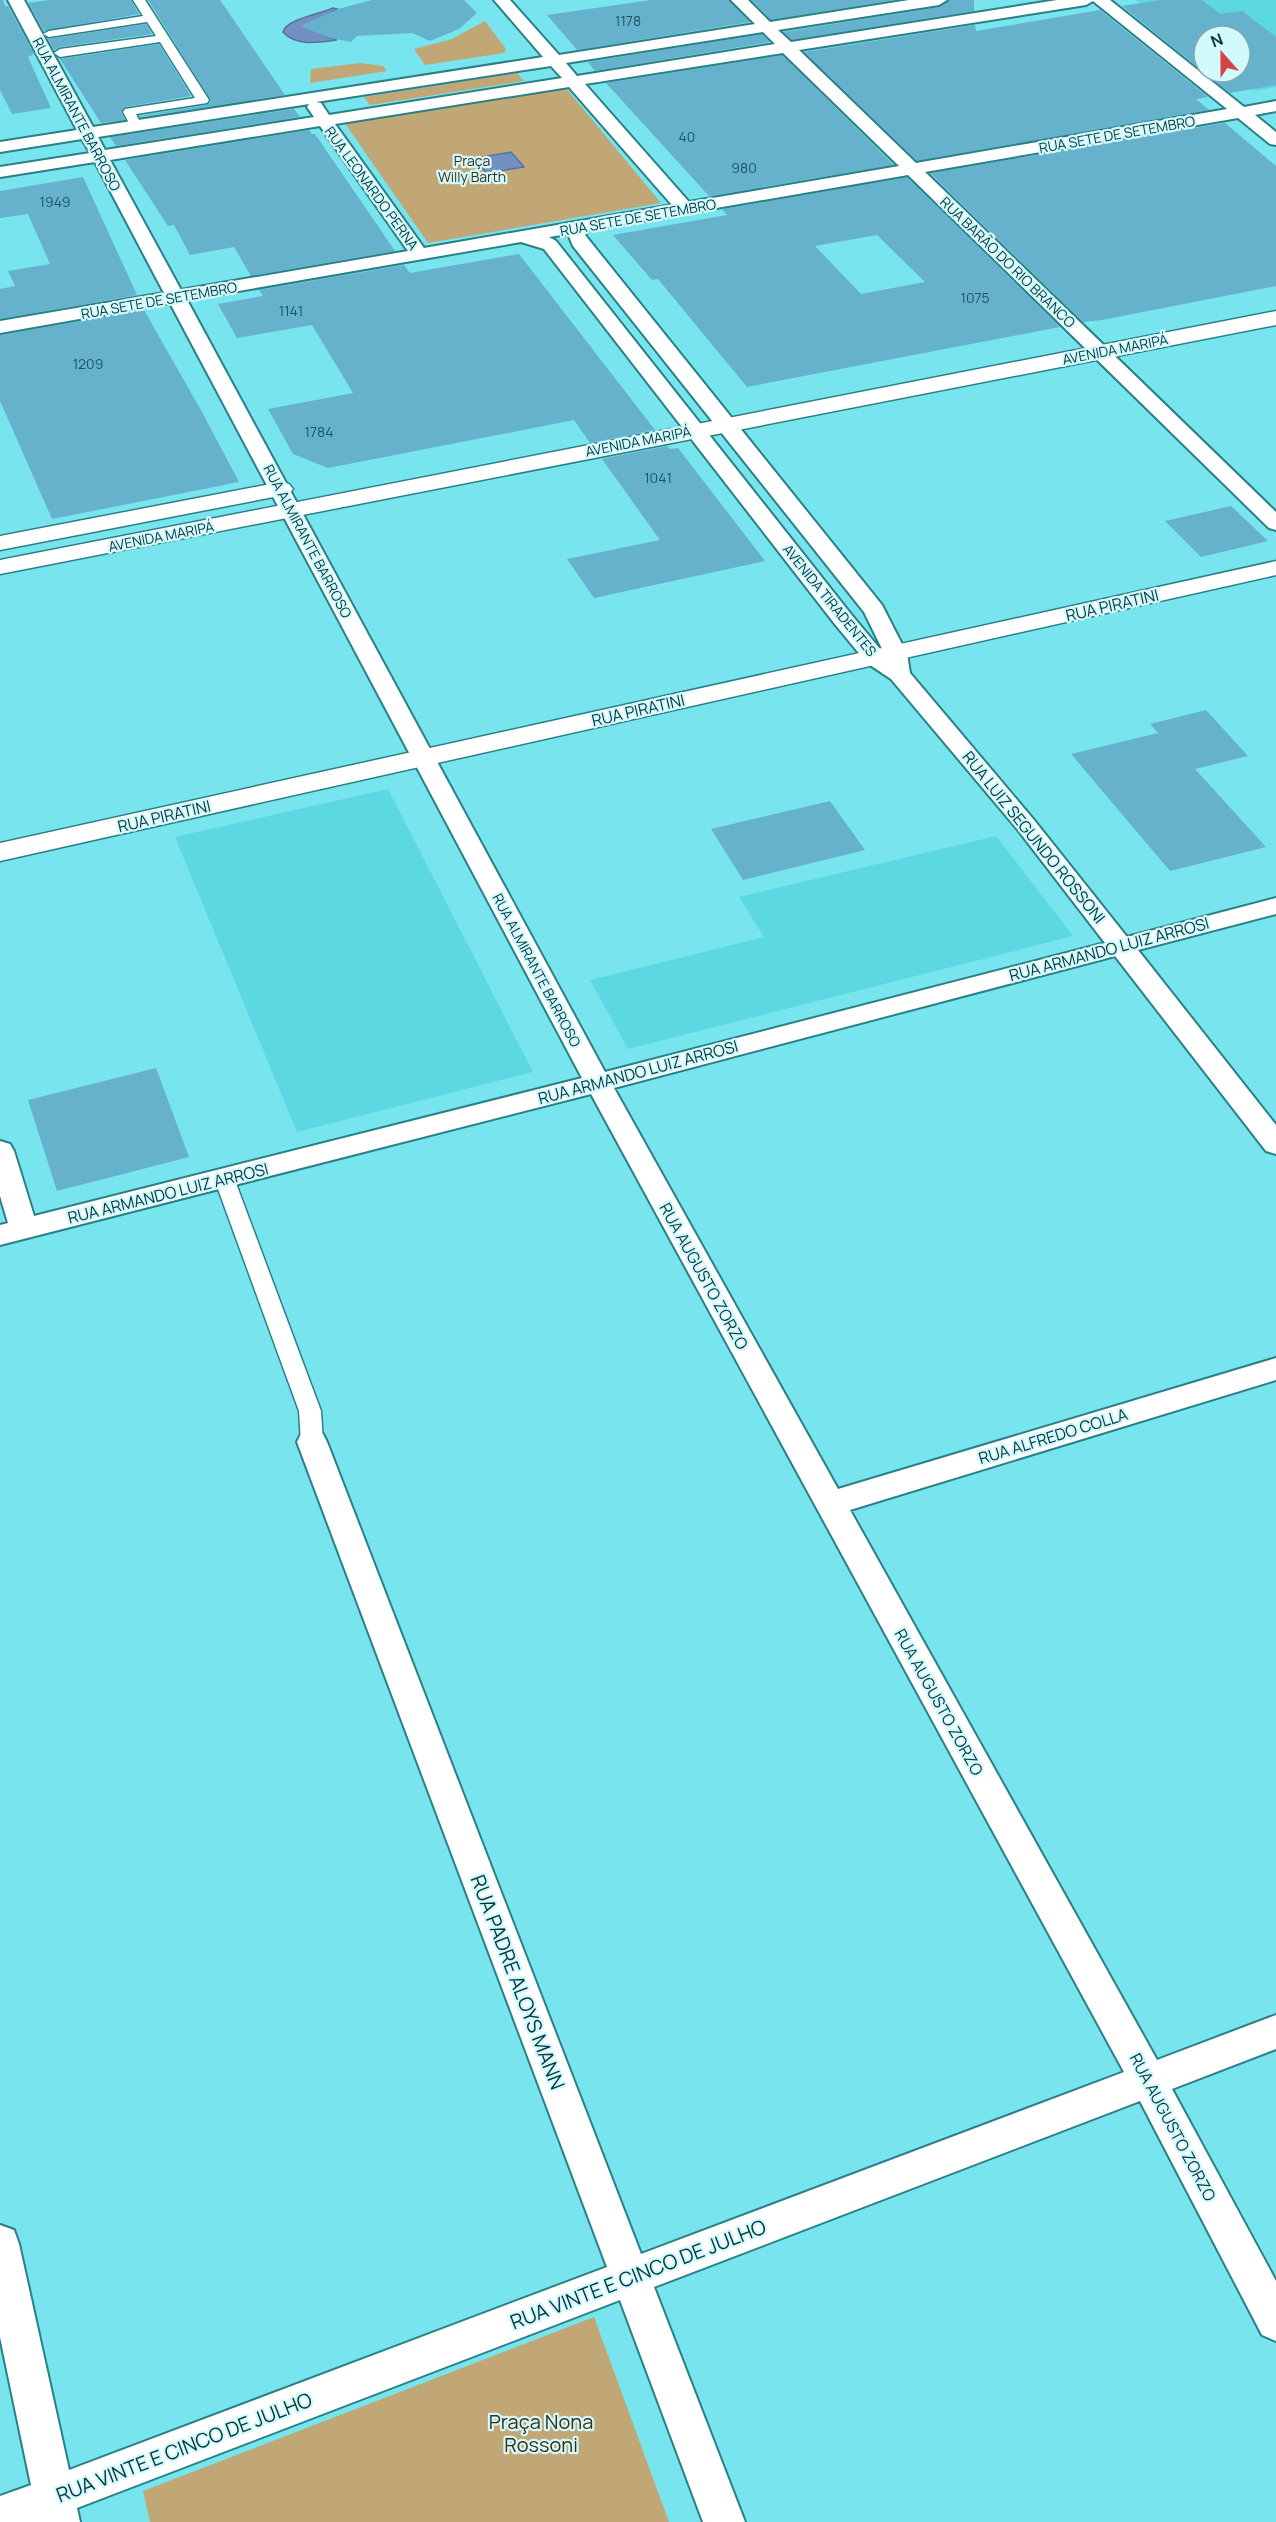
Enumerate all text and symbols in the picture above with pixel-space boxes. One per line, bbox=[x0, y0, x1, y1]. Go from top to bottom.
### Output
house number: 1178 bbox=[615, 11, 641, 30]
north arrow bbox=[1192, 24, 1252, 84]
text: N bbox=[1207, 28, 1226, 52]
street label: RUA ALMIRANTE BARROSO bbox=[28, 34, 126, 194]
street label: RUA SETE DE SETEMBRO bbox=[1038, 111, 1196, 157]
street label: RUA LEONARDO PERNA bbox=[321, 123, 423, 254]
house number: 40 bbox=[679, 127, 695, 146]
park label: Praça Willy Barth bbox=[438, 151, 506, 186]
house number: 980 bbox=[731, 158, 757, 177]
house number: 1949 bbox=[40, 192, 70, 211]
street label: RUA BARÃO DO RIO BRANCO bbox=[936, 192, 1080, 332]
street label: RUA SETE DE SETEMBRO bbox=[559, 194, 717, 240]
street label: RUA SETE DE SETEMBRO bbox=[80, 277, 238, 323]
house number: 1075 bbox=[960, 288, 990, 307]
house number: 1141 bbox=[279, 301, 303, 320]
street label: AVENIDA MARIPÁ bbox=[1061, 329, 1170, 369]
house number: 1209 bbox=[73, 354, 103, 373]
street label: AVENIDA MARIPÁ bbox=[584, 421, 693, 461]
house number: 1784 bbox=[305, 422, 333, 441]
street label: RUA ALMIRANTE BARROSO bbox=[259, 461, 357, 621]
house number: 1041 bbox=[644, 468, 672, 487]
street label: AVENIDA MARIPÁ bbox=[107, 516, 216, 556]
street label: AVENIDA TIRADENTES bbox=[779, 540, 881, 660]
street label: RUA PIRATINI bbox=[1063, 584, 1161, 626]
street label: RUA PIRATINI bbox=[589, 689, 687, 731]
street label: RUA LUIZ SEGUNDO ROSSONI bbox=[958, 746, 1110, 928]
street label: RUA PIRATINI bbox=[115, 795, 213, 837]
street label: RUA ALMIRANTE BARROSO bbox=[488, 890, 586, 1050]
street label: RUA ARMANDO LUIZ ARROSI bbox=[1007, 912, 1211, 986]
street label: RUA ARMANDO LUIZ ARROSI bbox=[536, 1035, 740, 1109]
street label: RUA ARMANDO LUIZ ARROSI bbox=[65, 1157, 271, 1229]
street label: RUA AUGUSTO ZORZO bbox=[655, 1199, 754, 1354]
street label: RUA ALFREDO COLLA bbox=[976, 1403, 1130, 1469]
street label: RUA AUGUSTO ZORZO bbox=[890, 1625, 989, 1780]
street label: RUA PADRE ALOYS MANN bbox=[465, 1871, 571, 2093]
street label: RUA AUGUSTO ZORZO bbox=[1125, 2049, 1221, 2205]
street label: RUA VINTE E CINCO DE JULHO bbox=[506, 2213, 770, 2335]
street label: RUA VINTE E CINCO DE JULHO bbox=[52, 2386, 316, 2508]
park label: Praça Nona Rossoni bbox=[489, 2408, 593, 2458]

